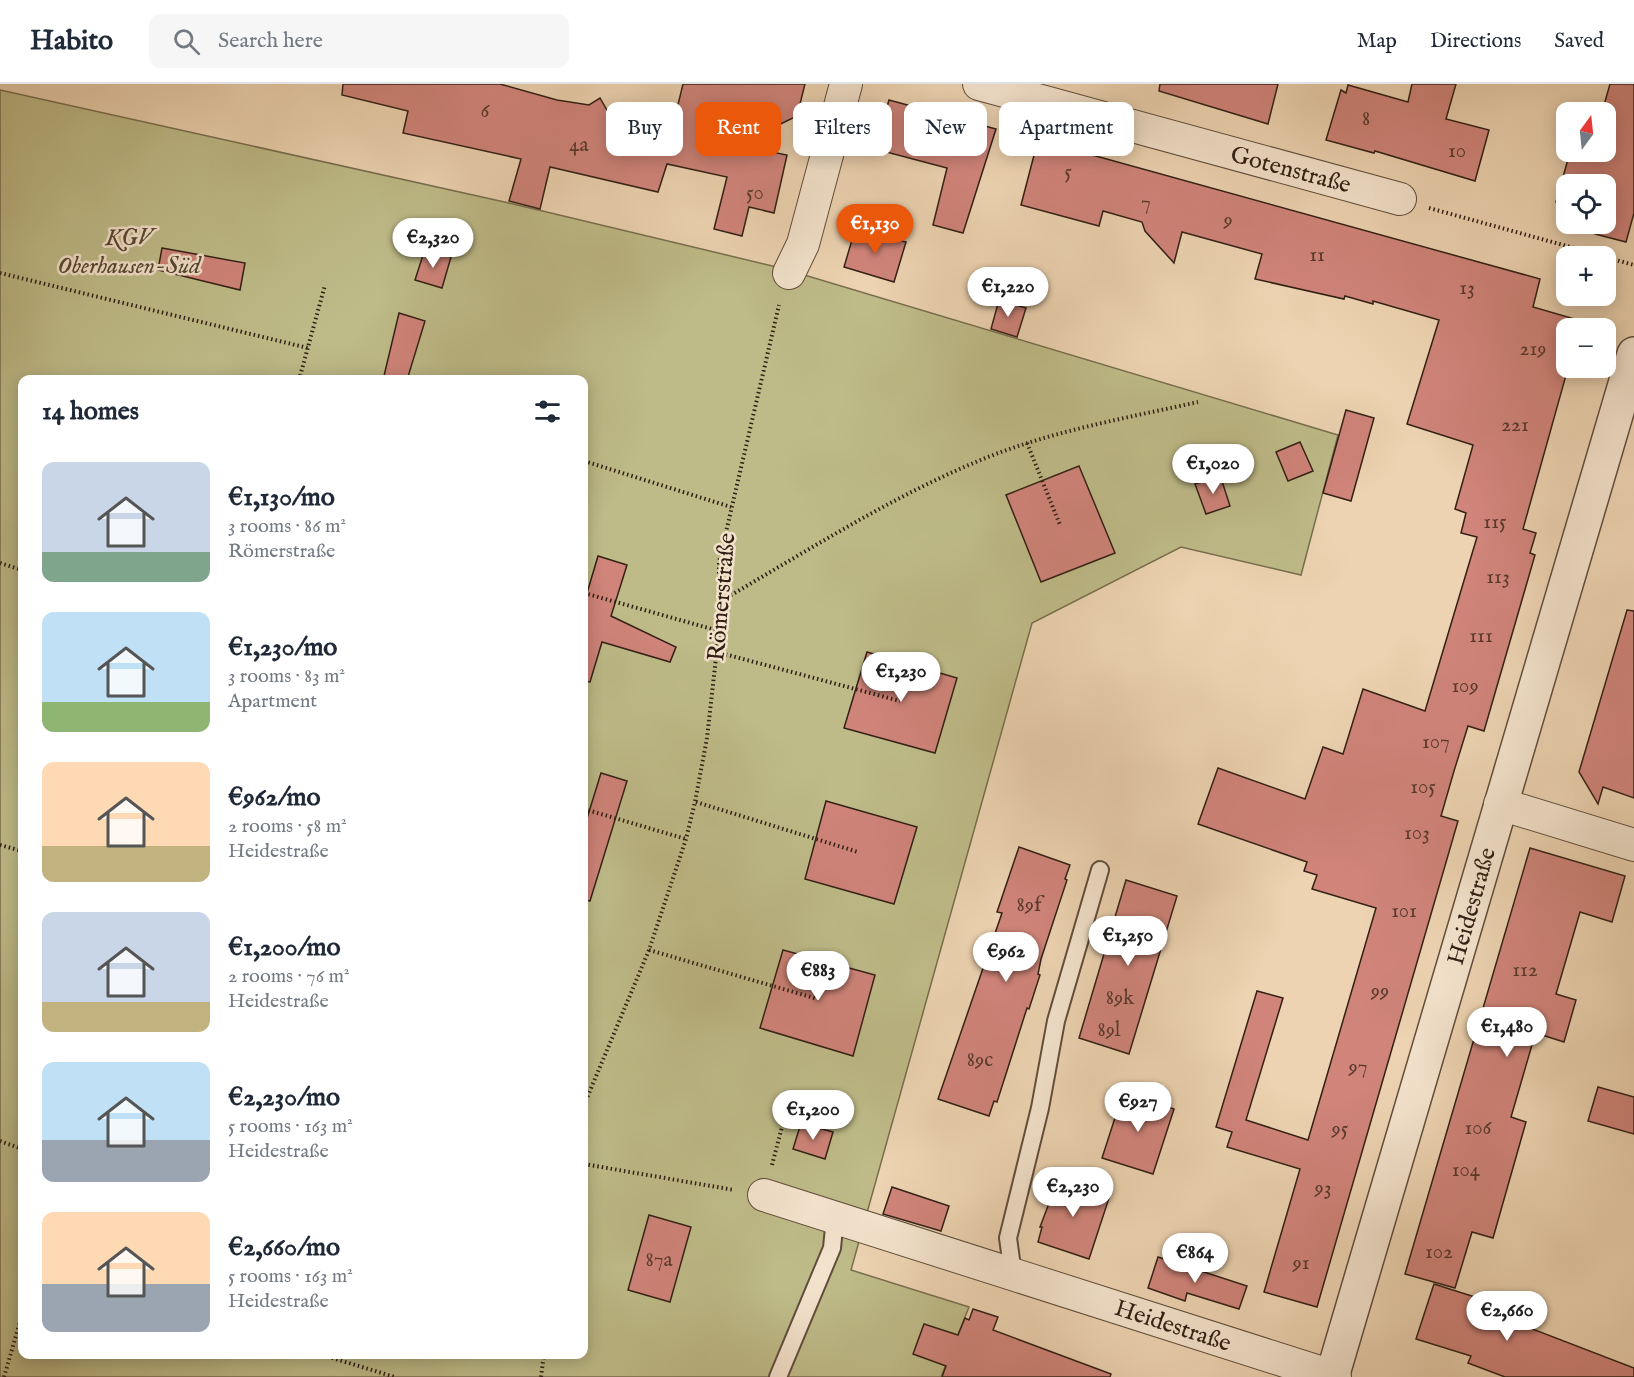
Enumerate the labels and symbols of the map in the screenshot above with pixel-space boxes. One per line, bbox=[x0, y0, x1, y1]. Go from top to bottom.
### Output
house number: 6 bbox=[481, 98, 491, 125]
north arrow bbox=[1556, 102, 1616, 162]
house number: 8 bbox=[1362, 106, 1370, 133]
house number: 4a bbox=[569, 132, 590, 159]
house number: 10 bbox=[1448, 138, 1466, 165]
street label: Gotenstraße bbox=[1227, 140, 1354, 201]
house number: 5 bbox=[1064, 159, 1072, 186]
house number: 50 bbox=[746, 180, 764, 207]
house number: 7 bbox=[1141, 190, 1151, 217]
pin: €1,130 bbox=[826, 204, 924, 255]
house number: 9 bbox=[1222, 207, 1233, 234]
pin: €2,320 bbox=[384, 218, 482, 269]
park label: KGV Oberhausen-Süd bbox=[58, 223, 202, 282]
house number: 11 bbox=[1309, 242, 1325, 269]
pin: €1,220 bbox=[959, 267, 1057, 318]
house number: 13 bbox=[1459, 275, 1475, 302]
house number: 219 bbox=[1520, 336, 1546, 363]
house number: 221 bbox=[1501, 412, 1529, 439]
pin: €1,020 bbox=[1164, 444, 1262, 495]
house number: 115 bbox=[1483, 509, 1507, 536]
street label: Römerstraße bbox=[701, 532, 744, 663]
house number: 113 bbox=[1486, 564, 1510, 591]
house number: 111 bbox=[1469, 623, 1493, 650]
pin: €1,230 bbox=[852, 652, 950, 703]
house number: 109 bbox=[1451, 673, 1479, 700]
house number: 107 bbox=[1422, 729, 1450, 756]
house number: 105 bbox=[1410, 774, 1436, 801]
house number: 103 bbox=[1404, 820, 1430, 847]
street label: Heidestraße bbox=[1441, 844, 1504, 969]
house number: 89f bbox=[1016, 892, 1045, 919]
house number: 101 bbox=[1391, 898, 1417, 925]
pin: €1,250 bbox=[1079, 916, 1177, 967]
pin: €962 bbox=[970, 932, 1042, 983]
pin: €883 bbox=[782, 951, 854, 1002]
house number: 112 bbox=[1512, 957, 1538, 984]
house number: 99 bbox=[1370, 978, 1389, 1005]
house number: 89k bbox=[1106, 985, 1135, 1012]
pin: €1,480 bbox=[1458, 1007, 1556, 1058]
house number: 89l bbox=[1097, 1017, 1121, 1044]
house number: 89c bbox=[967, 1047, 993, 1074]
house number: 97 bbox=[1348, 1054, 1368, 1081]
pin: €927 bbox=[1102, 1082, 1174, 1133]
pin: €1,200 bbox=[764, 1090, 862, 1141]
house number: 106 bbox=[1465, 1115, 1493, 1142]
house number: 95 bbox=[1331, 1116, 1349, 1143]
house number: 104 bbox=[1452, 1157, 1481, 1184]
pin: €2,230 bbox=[1024, 1167, 1122, 1218]
house number: 93 bbox=[1313, 1175, 1332, 1202]
pin: €864 bbox=[1159, 1233, 1231, 1284]
house number: 102 bbox=[1425, 1239, 1453, 1266]
house number: 87a bbox=[645, 1247, 673, 1274]
house number: 91 bbox=[1292, 1250, 1309, 1277]
pin: €2,660 bbox=[1458, 1291, 1556, 1342]
street label: Heidestraße bbox=[1110, 1293, 1235, 1360]

